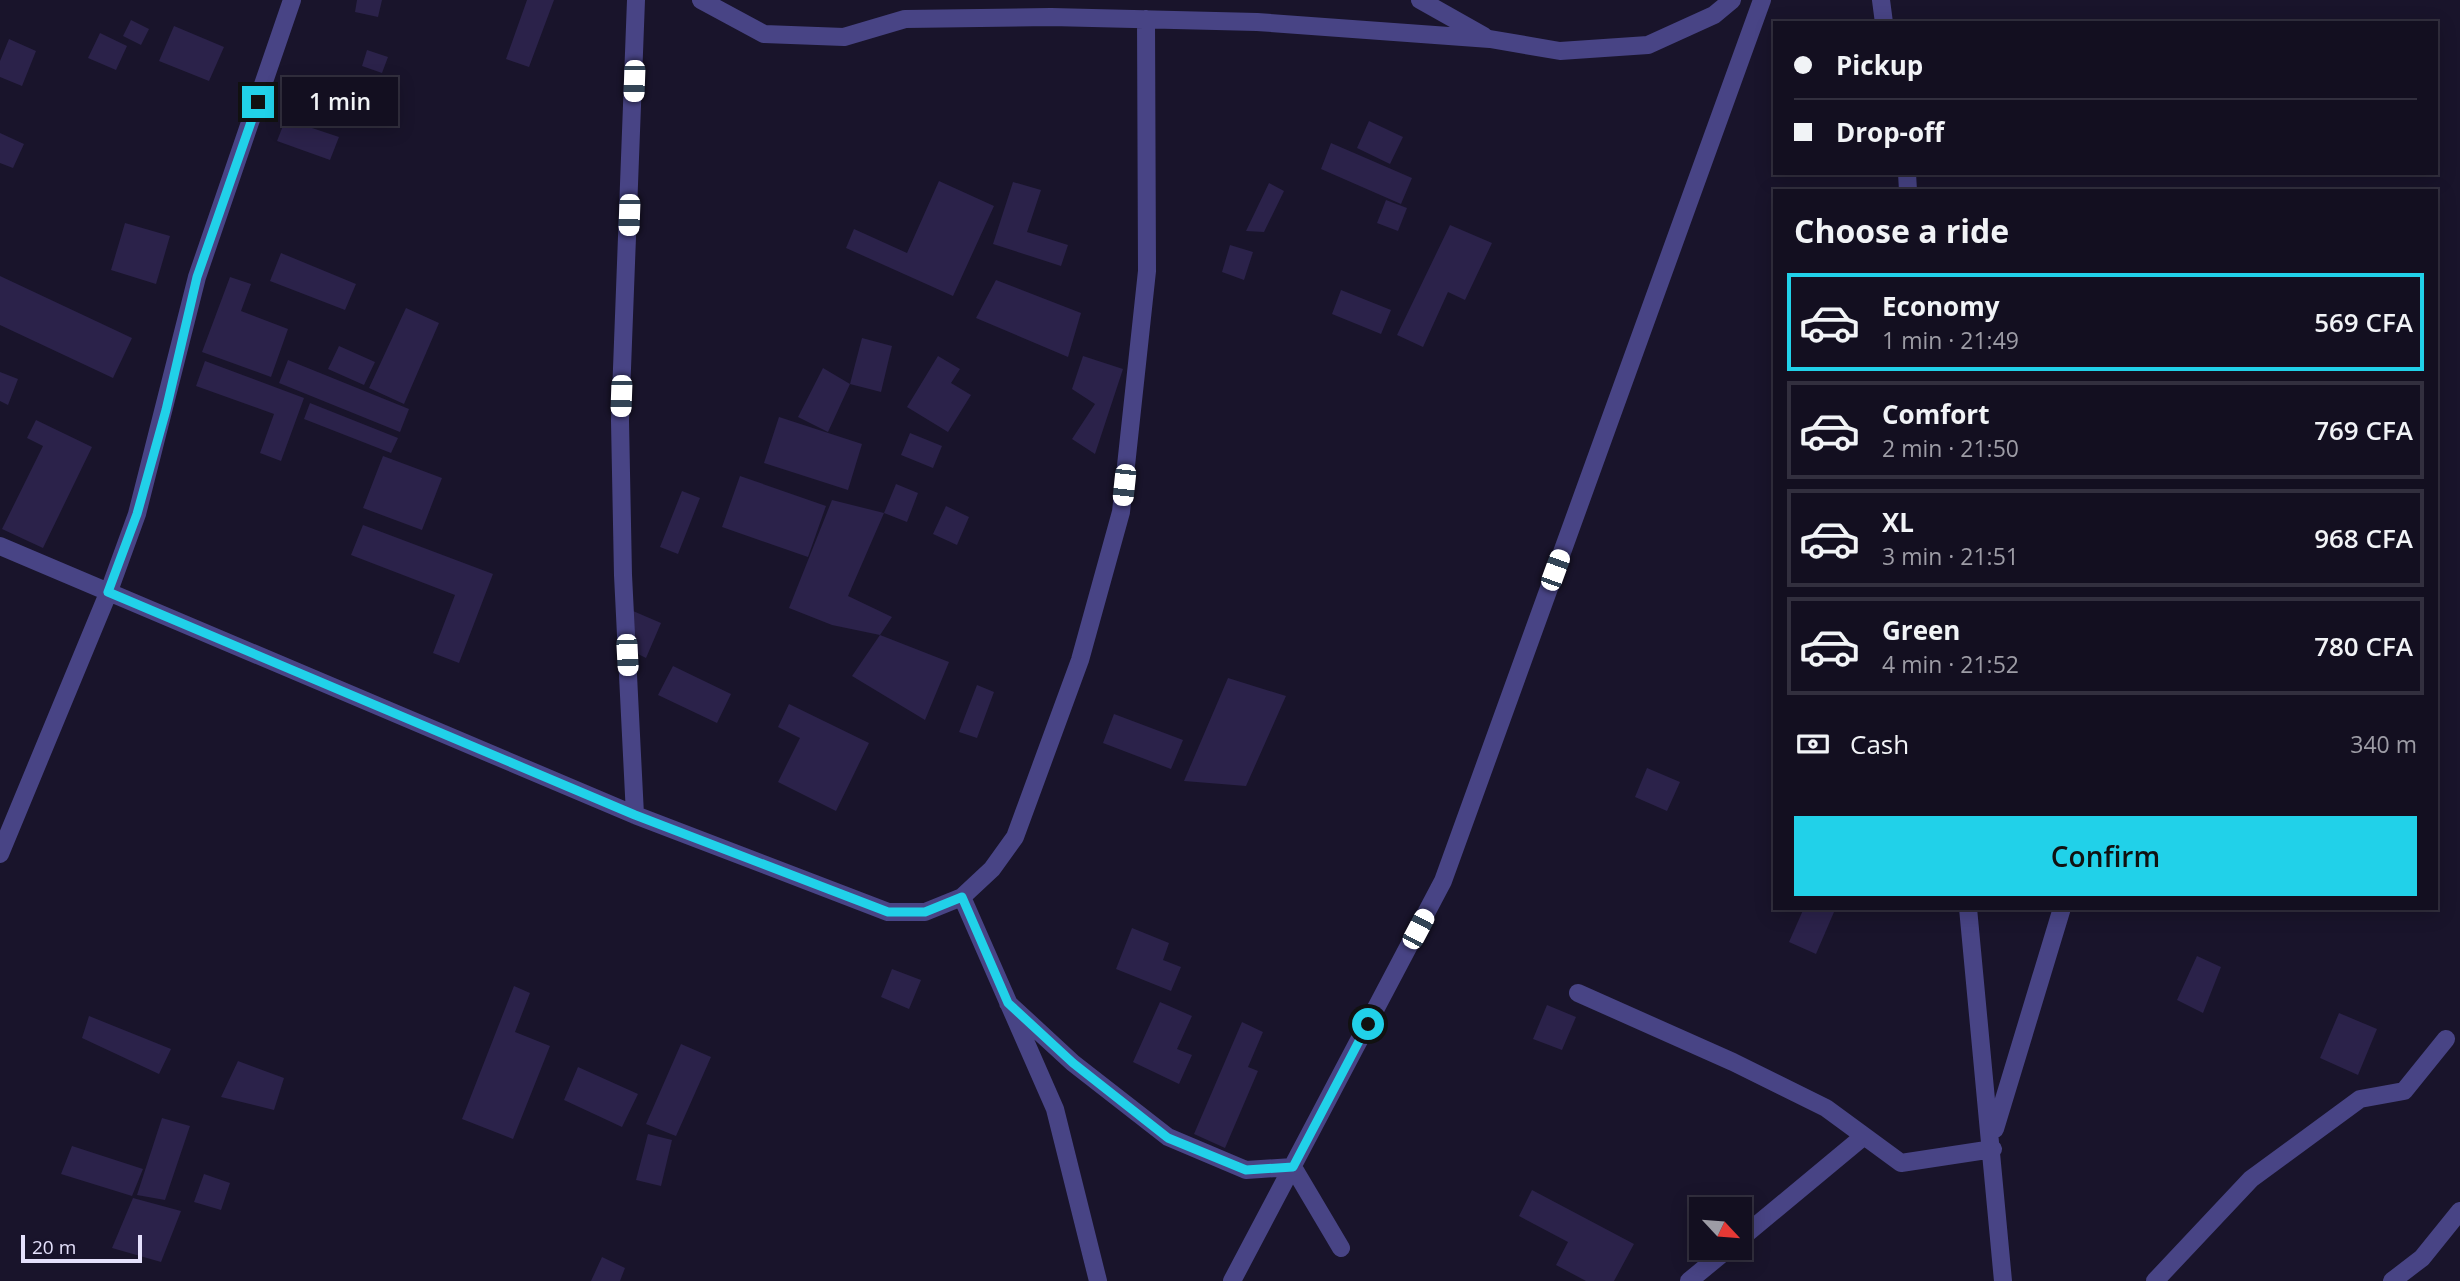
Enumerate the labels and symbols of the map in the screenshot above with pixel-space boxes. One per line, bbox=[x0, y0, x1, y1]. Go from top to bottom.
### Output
car bbox=[623, 60, 646, 102]
callout: 1 min bbox=[282, 78, 398, 126]
route end bbox=[242, 86, 274, 118]
car bbox=[618, 194, 641, 236]
car bbox=[610, 375, 633, 417]
car bbox=[1112, 463, 1137, 507]
car bbox=[1538, 547, 1573, 593]
car bbox=[616, 633, 639, 677]
car bbox=[1399, 906, 1438, 952]
route start bbox=[1352, 1008, 1384, 1040]
north arrow bbox=[1689, 1197, 1752, 1260]
scale bar bbox=[21, 1232, 142, 1264]

